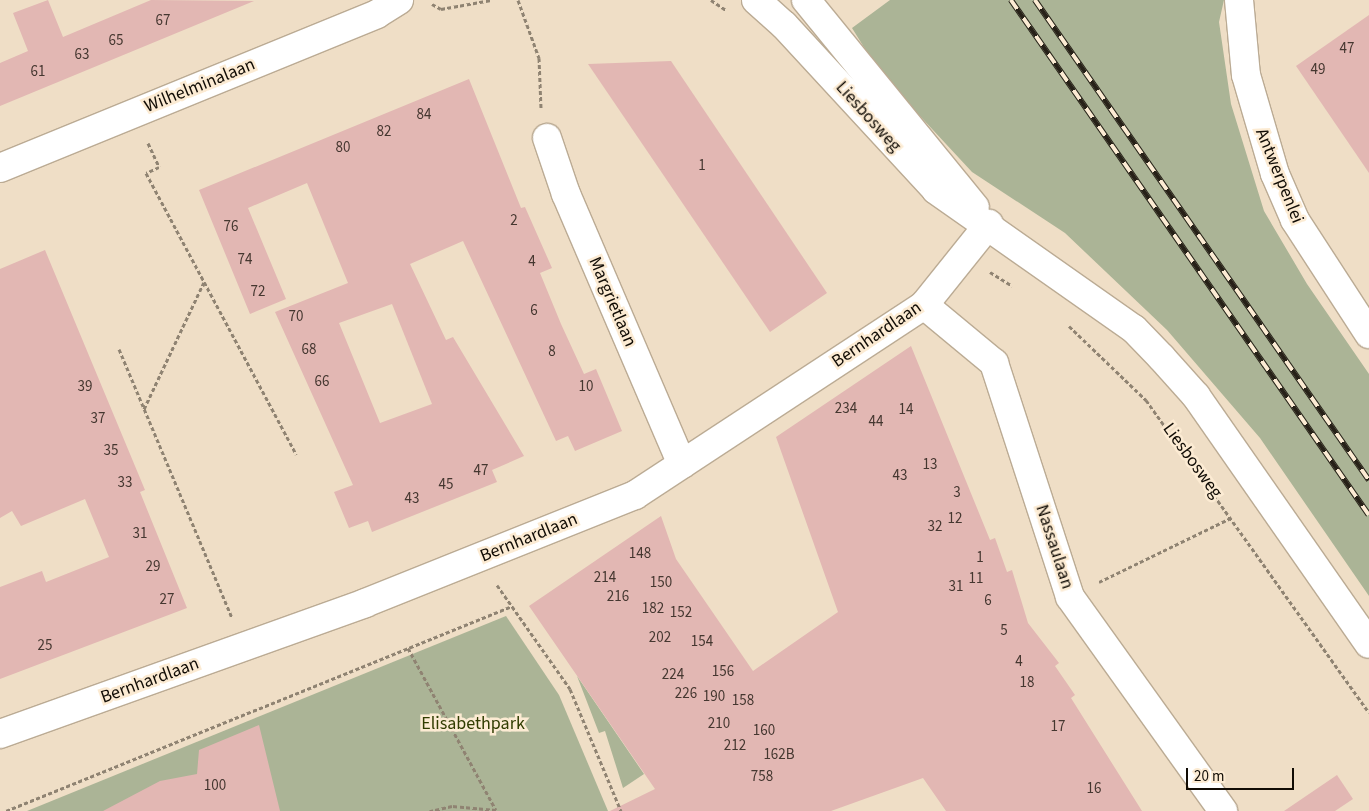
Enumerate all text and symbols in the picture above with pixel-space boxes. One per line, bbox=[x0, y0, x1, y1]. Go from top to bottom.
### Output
house number: 67 bbox=[156, 12, 170, 30]
house number: 65 bbox=[109, 32, 123, 50]
house number: 47 bbox=[1340, 40, 1354, 58]
house number: 63 bbox=[75, 46, 89, 64]
street label: Wilhelminalaan bbox=[142, 54, 258, 118]
house number: 49 bbox=[1311, 61, 1325, 79]
house number: 61 bbox=[31, 63, 45, 81]
street label: Liesbosweg bbox=[831, 77, 905, 157]
house number: 84 bbox=[417, 106, 431, 124]
house number: 82 bbox=[377, 123, 391, 141]
street label: Antwerpenlei bbox=[1250, 125, 1308, 227]
house number: 80 bbox=[336, 139, 350, 157]
house number: 1 bbox=[698, 157, 706, 175]
house number: 2 bbox=[510, 212, 518, 230]
house number: 76 bbox=[224, 218, 238, 236]
house number: 74 bbox=[238, 251, 252, 269]
house number: 4 bbox=[528, 253, 536, 271]
street label: Margrietlaan bbox=[583, 254, 641, 350]
house number: 72 bbox=[251, 283, 265, 301]
street label: Bernhardlaan bbox=[828, 297, 926, 373]
house number: 6 bbox=[530, 302, 538, 320]
house number: 70 bbox=[289, 308, 303, 326]
house number: 68 bbox=[302, 341, 316, 359]
house number: 8 bbox=[548, 343, 556, 361]
house number: 66 bbox=[315, 373, 329, 391]
house number: 39 bbox=[78, 378, 92, 396]
house number: 10 bbox=[579, 378, 593, 396]
house number: 234 bbox=[835, 400, 857, 418]
house number: 14 bbox=[899, 401, 913, 419]
house number: 37 bbox=[91, 410, 105, 428]
house number: 44 bbox=[869, 413, 883, 431]
street label: Liesbosweg bbox=[1158, 419, 1226, 503]
house number: 35 bbox=[104, 442, 118, 460]
house number: 13 bbox=[923, 456, 937, 474]
house number: 47 bbox=[474, 462, 488, 480]
house number: 43 bbox=[893, 467, 907, 485]
house number: 33 bbox=[118, 474, 132, 492]
house number: 45 bbox=[439, 476, 453, 494]
house number: 3 bbox=[953, 484, 961, 502]
house number: 43 bbox=[405, 490, 419, 508]
street label: Nassaulaan bbox=[1030, 502, 1078, 592]
street label: Bernhardlaan bbox=[477, 509, 581, 567]
house number: 12 bbox=[948, 510, 962, 528]
house number: 32 bbox=[928, 518, 942, 536]
house number: 31 bbox=[133, 525, 147, 543]
house number: 148 bbox=[629, 545, 651, 563]
house number: 1 bbox=[976, 549, 984, 567]
house number: 29 bbox=[146, 558, 160, 576]
house number: 214 bbox=[594, 569, 616, 587]
house number: 11 bbox=[969, 570, 983, 588]
house number: 150 bbox=[650, 574, 672, 592]
house number: 31 bbox=[949, 578, 963, 596]
house number: 216 bbox=[607, 588, 629, 606]
house number: 27 bbox=[160, 591, 174, 609]
house number: 6 bbox=[984, 592, 992, 610]
house number: 182 bbox=[642, 600, 664, 618]
house number: 152 bbox=[670, 604, 692, 622]
house number: 5 bbox=[1000, 622, 1008, 640]
house number: 202 bbox=[649, 629, 671, 647]
house number: 154 bbox=[691, 633, 713, 651]
house number: 25 bbox=[38, 637, 52, 655]
street label: Bernhardlaan bbox=[98, 653, 202, 709]
house number: 4 bbox=[1015, 653, 1023, 671]
house number: 156 bbox=[712, 663, 734, 681]
house number: 224 bbox=[662, 666, 684, 684]
house number: 18 bbox=[1020, 674, 1034, 692]
house number: 226 bbox=[675, 685, 697, 703]
house number: 190 bbox=[703, 688, 725, 706]
house number: 158 bbox=[732, 692, 754, 710]
park label: Elisabethpark bbox=[421, 713, 525, 735]
house number: 210 bbox=[708, 715, 730, 733]
house number: 17 bbox=[1051, 718, 1065, 736]
house number: 160 bbox=[753, 722, 775, 740]
house number: 212 bbox=[724, 737, 746, 755]
house number: 162B bbox=[763, 746, 795, 764]
scale bar bbox=[1189, 758, 1296, 790]
text: 20 m bbox=[1194, 766, 1224, 787]
house number: 758 bbox=[751, 768, 773, 786]
house number: 100 bbox=[204, 777, 226, 795]
house number: 16 bbox=[1087, 780, 1101, 798]

